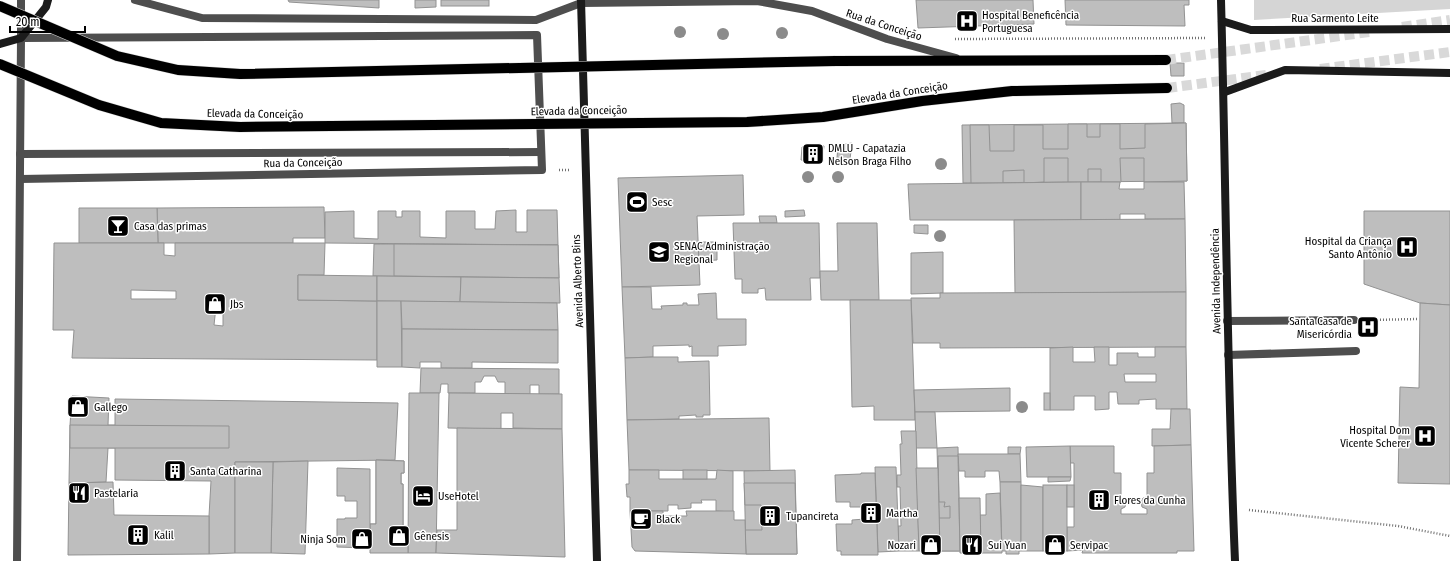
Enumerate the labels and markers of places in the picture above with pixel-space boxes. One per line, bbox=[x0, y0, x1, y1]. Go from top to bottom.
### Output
hospital icon: Hospital Beneficência Portuguesa bbox=[954, 8, 980, 34]
place label: Hospital Beneficência Portuguesa bbox=[982, 9, 1079, 35]
building icon: DMLU - Capatazia Nelson Braga Filho bbox=[800, 141, 826, 167]
place label: DMLU - Capatazia Nelson Braga Filho bbox=[828, 142, 912, 168]
sports icon: Sesc bbox=[624, 189, 650, 215]
place label: Sesc bbox=[652, 196, 673, 209]
bar icon: Casa das primas bbox=[105, 213, 131, 239]
place label: Casa das primas bbox=[134, 220, 207, 233]
hospital icon: Hospital da Criança Santo Antônio bbox=[1394, 234, 1420, 260]
place label: Hospital da Criança Santo Antônio bbox=[1305, 235, 1392, 261]
school or university icon: SENAC Administração Regional bbox=[646, 239, 672, 265]
place label: SENAC Administração Regional bbox=[674, 240, 770, 266]
shop icon: Jbs bbox=[202, 291, 228, 317]
place label: Jbs bbox=[230, 298, 244, 311]
hospital icon: Santa Casa de Misericórdia bbox=[1355, 314, 1381, 340]
place label: Santa Casa de Misericórdia bbox=[1289, 315, 1352, 341]
shop icon: Gallego bbox=[65, 394, 91, 420]
place label: Gallego bbox=[94, 401, 128, 414]
hospital icon: Hospital Dom Vicente Scherer bbox=[1412, 423, 1438, 449]
place label: Hospital Dom Vicente Scherer bbox=[1340, 424, 1410, 450]
building icon: Santa Catharina bbox=[162, 458, 188, 484]
place label: Santa Catharina bbox=[190, 465, 262, 478]
restaurant icon: Pastelaria bbox=[66, 480, 92, 506]
hotel icon: UseHotel bbox=[410, 483, 436, 509]
place label: Pastelaria bbox=[94, 487, 138, 500]
building icon: Flores da Cunha bbox=[1086, 487, 1112, 513]
place label: UseHotel bbox=[438, 490, 479, 503]
place label: Flores da Cunha bbox=[1114, 494, 1186, 507]
building icon: Martha bbox=[858, 500, 884, 526]
building icon: Tupancireta bbox=[757, 503, 783, 529]
cafe icon: Black bbox=[628, 506, 654, 532]
place label: Martha bbox=[886, 507, 918, 520]
place label: Tupancireta bbox=[786, 510, 839, 523]
place label: Black bbox=[656, 513, 681, 526]
building icon: Kalil bbox=[125, 522, 151, 548]
shop icon: Gênesis bbox=[386, 523, 412, 549]
shop icon: Ninja Som bbox=[349, 526, 375, 552]
place label: Kalil bbox=[154, 529, 174, 542]
place label: Gênesis bbox=[414, 530, 449, 543]
shop icon: Nozari bbox=[918, 532, 944, 558]
restaurant icon: Sui Yuan bbox=[959, 532, 985, 558]
shop icon: Servipac bbox=[1042, 532, 1068, 558]
place label: Ninja Som bbox=[300, 533, 346, 546]
place label: Nozari bbox=[887, 539, 916, 552]
place label: Sui Yuan bbox=[988, 539, 1026, 552]
place label: Servipac bbox=[1070, 539, 1109, 552]

